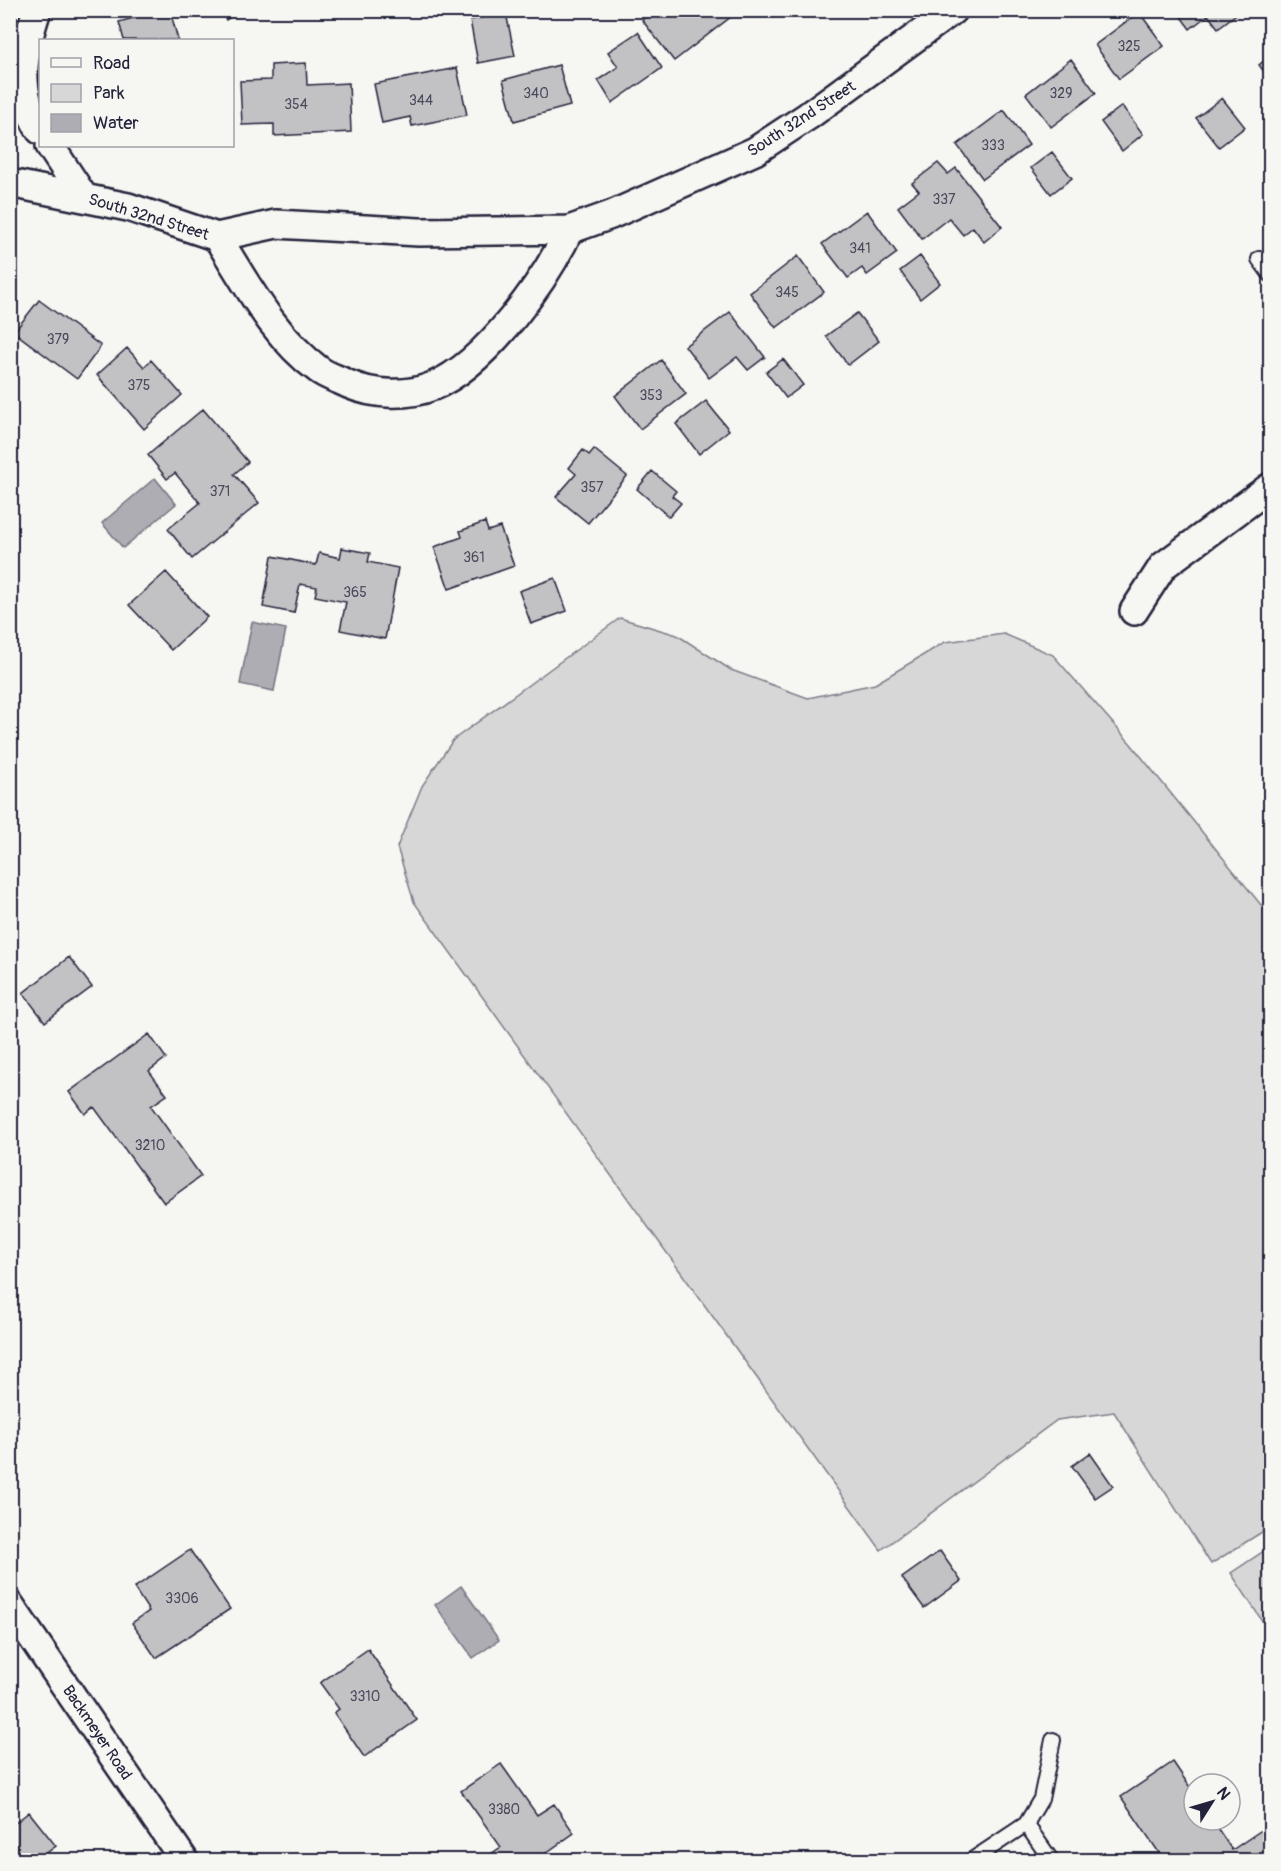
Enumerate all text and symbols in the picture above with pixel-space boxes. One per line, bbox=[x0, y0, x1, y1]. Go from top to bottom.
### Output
house number: 325 bbox=[1117, 38, 1141, 55]
legend bbox=[39, 39, 234, 147]
text: Road bbox=[93, 52, 130, 75]
street label: South 32nd Street bbox=[744, 76, 860, 161]
text: Park bbox=[93, 82, 125, 105]
house number: 340 bbox=[523, 85, 549, 102]
house number: 329 bbox=[1050, 85, 1072, 102]
house number: 344 bbox=[409, 92, 433, 109]
house number: 354 bbox=[284, 96, 308, 113]
text: Water bbox=[93, 112, 139, 135]
house number: 333 bbox=[981, 137, 1005, 154]
street label: South 32nd Street bbox=[86, 189, 212, 245]
house number: 337 bbox=[932, 191, 956, 208]
house number: 341 bbox=[849, 240, 871, 257]
house number: 345 bbox=[775, 284, 799, 301]
house number: 379 bbox=[47, 331, 69, 348]
house number: 375 bbox=[128, 377, 150, 394]
house number: 353 bbox=[639, 387, 663, 404]
house number: 357 bbox=[581, 479, 604, 496]
house number: 371 bbox=[210, 483, 230, 500]
house number: 361 bbox=[463, 549, 485, 566]
house number: 365 bbox=[343, 584, 367, 601]
house number: 3210 bbox=[135, 1137, 165, 1154]
house number: 3306 bbox=[165, 1590, 199, 1607]
street label: Backmeyer Road bbox=[58, 1681, 136, 1784]
house number: 3310 bbox=[350, 1688, 380, 1705]
north arrow bbox=[1182, 1772, 1242, 1832]
text: N bbox=[1212, 1783, 1235, 1804]
house number: 3380 bbox=[488, 1801, 520, 1818]

